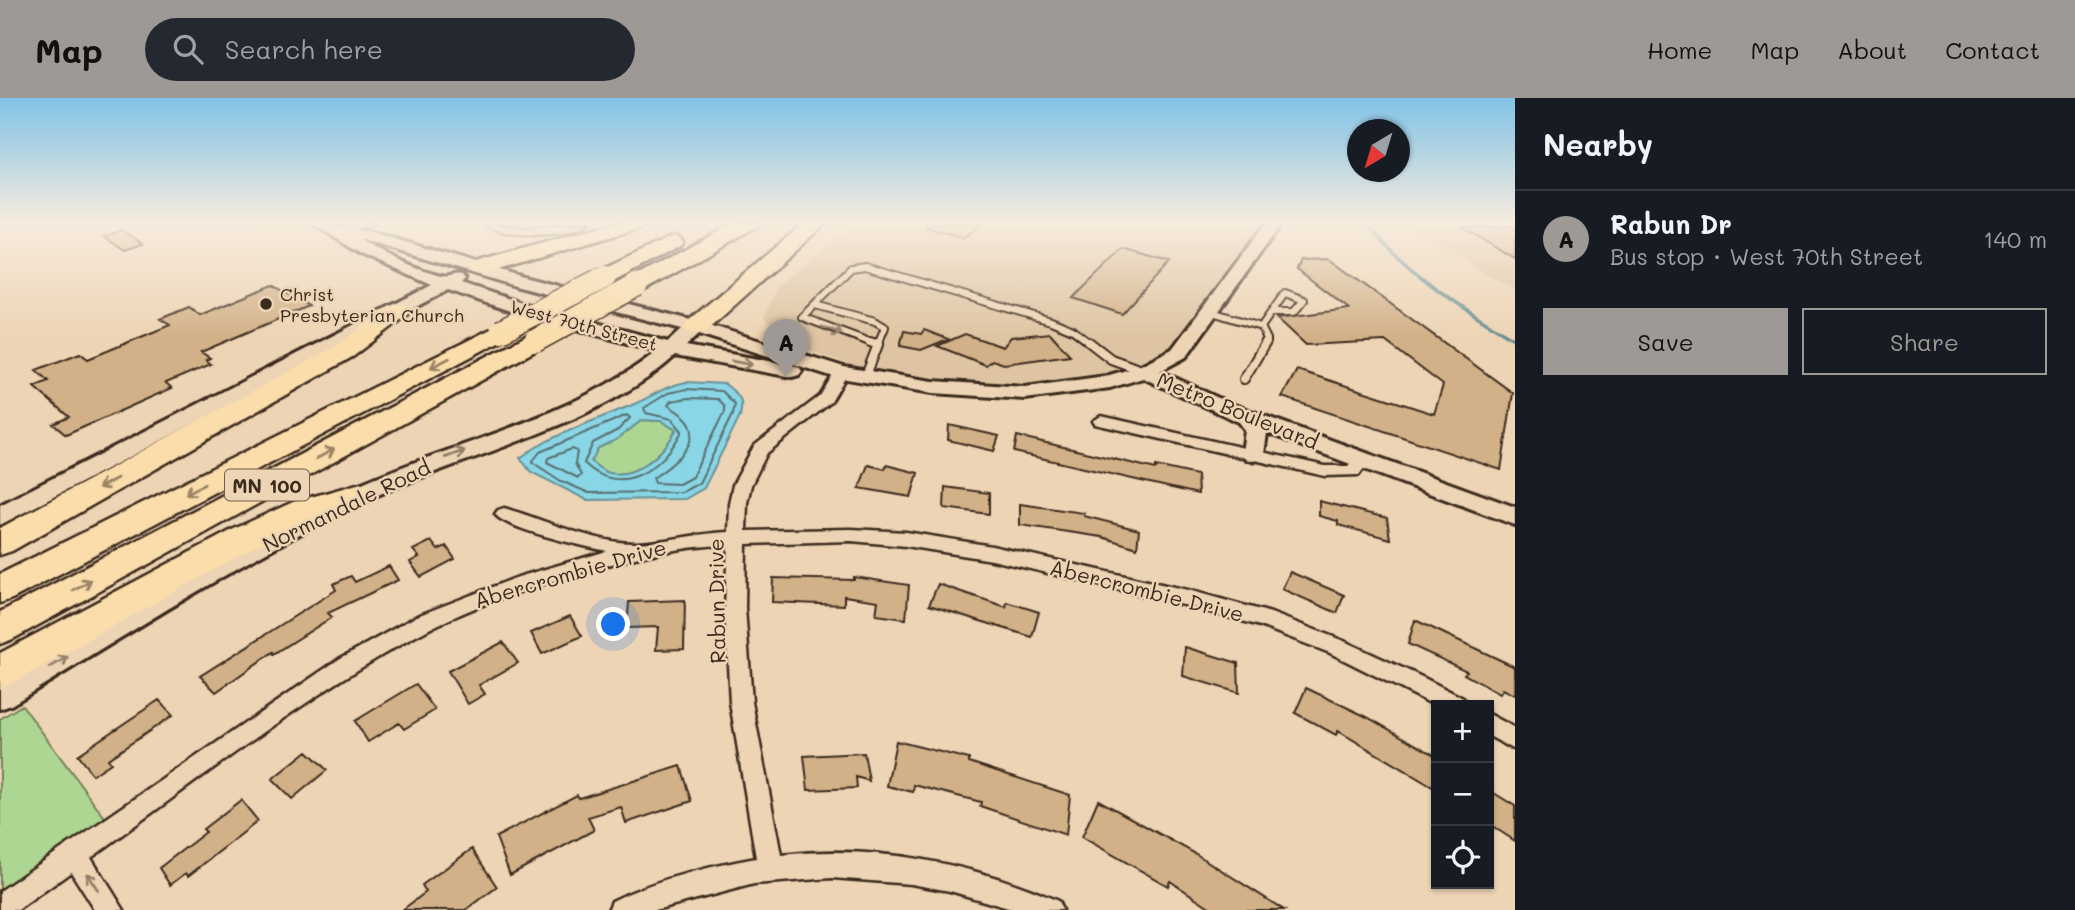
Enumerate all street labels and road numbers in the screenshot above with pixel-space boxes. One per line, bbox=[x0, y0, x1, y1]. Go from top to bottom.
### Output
street label: West 70th Street bbox=[508, 294, 660, 356]
street label: Metro Boulevard bbox=[1153, 365, 1323, 455]
street label: Normandale Road bbox=[258, 453, 434, 557]
road number: MN 100 bbox=[225, 470, 309, 500]
street label: Abercrombie Drive bbox=[471, 533, 669, 613]
street label: Rabun Drive bbox=[701, 538, 731, 664]
street label: Abercrombie Drive bbox=[1047, 553, 1247, 627]

